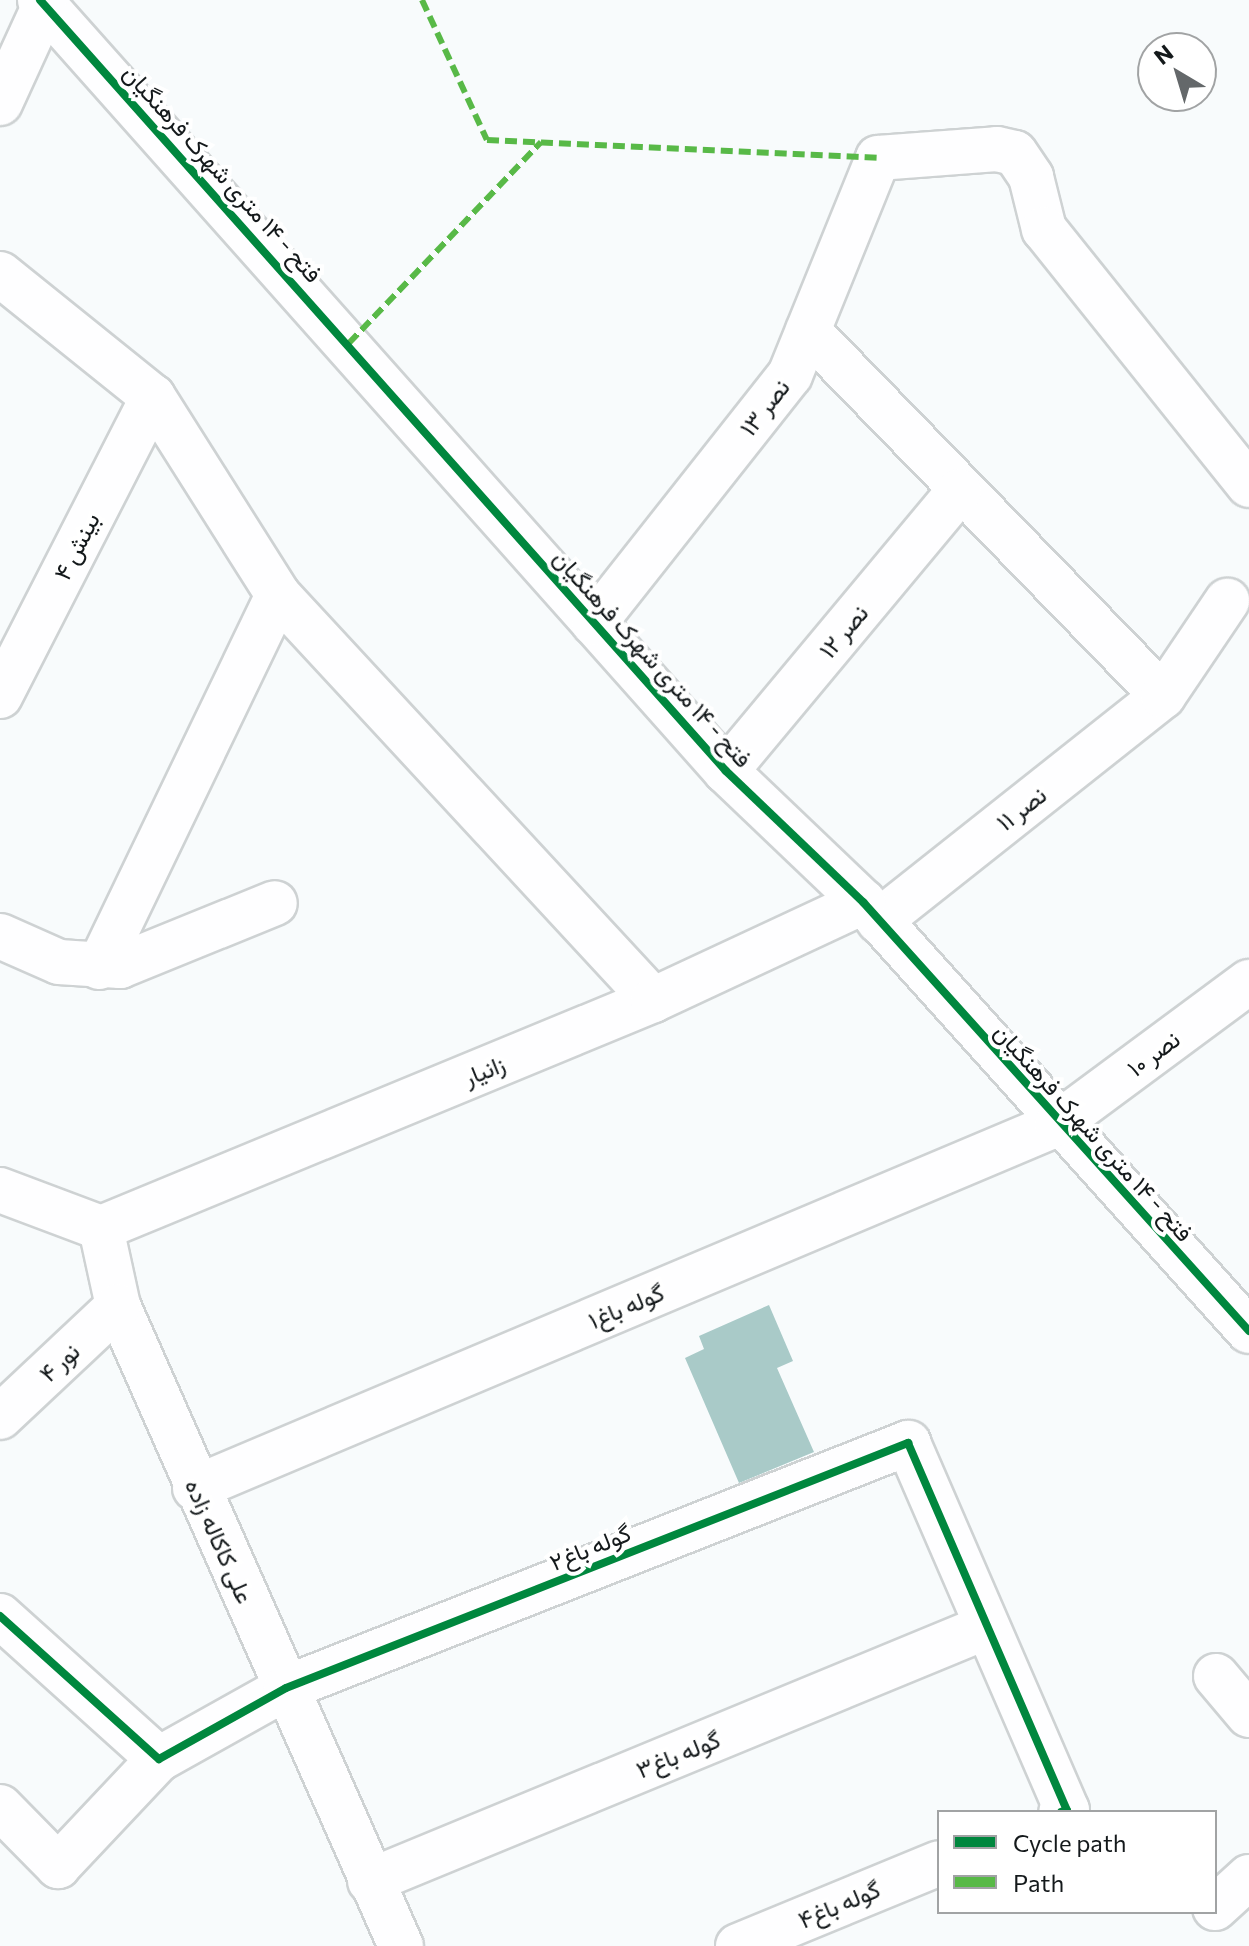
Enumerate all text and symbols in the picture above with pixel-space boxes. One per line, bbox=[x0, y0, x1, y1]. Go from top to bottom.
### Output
north arrow bbox=[1137, 32, 1217, 112]
text: N bbox=[1148, 39, 1178, 70]
street label: فتح - ۱۴ متری شهرک فرهنگیان bbox=[118, 58, 328, 288]
street label: نصر ۱۳ bbox=[733, 373, 795, 441]
street label: بینش ۴ bbox=[47, 507, 105, 585]
street label: فتح - ۱۴ متری شهرک فرهنگیان bbox=[548, 543, 758, 773]
street label: نصر ۱۲ bbox=[812, 598, 874, 664]
street label: نصر ۱۱ bbox=[990, 780, 1052, 836]
street label: فتح - ۱۴ متری شهرک فرهنگیان bbox=[989, 1017, 1199, 1247]
street label: نصر ۱۰ bbox=[1121, 1024, 1185, 1082]
street label: زانیار bbox=[459, 1049, 509, 1091]
street label: گوله باغ۱ bbox=[584, 1277, 668, 1335]
street label: نور ۴ bbox=[33, 1336, 85, 1388]
street label: علی کاکاله زاده bbox=[180, 1474, 260, 1608]
street label: گوله باغ۲ bbox=[545, 1518, 635, 1576]
street label: گوله باغ۳ bbox=[632, 1724, 724, 1784]
legend bbox=[937, 1810, 1217, 1914]
text: Cycle path bbox=[1013, 1828, 1127, 1857]
text: Path bbox=[1013, 1868, 1064, 1897]
street label: گوله باغ۴ bbox=[794, 1874, 884, 1934]

